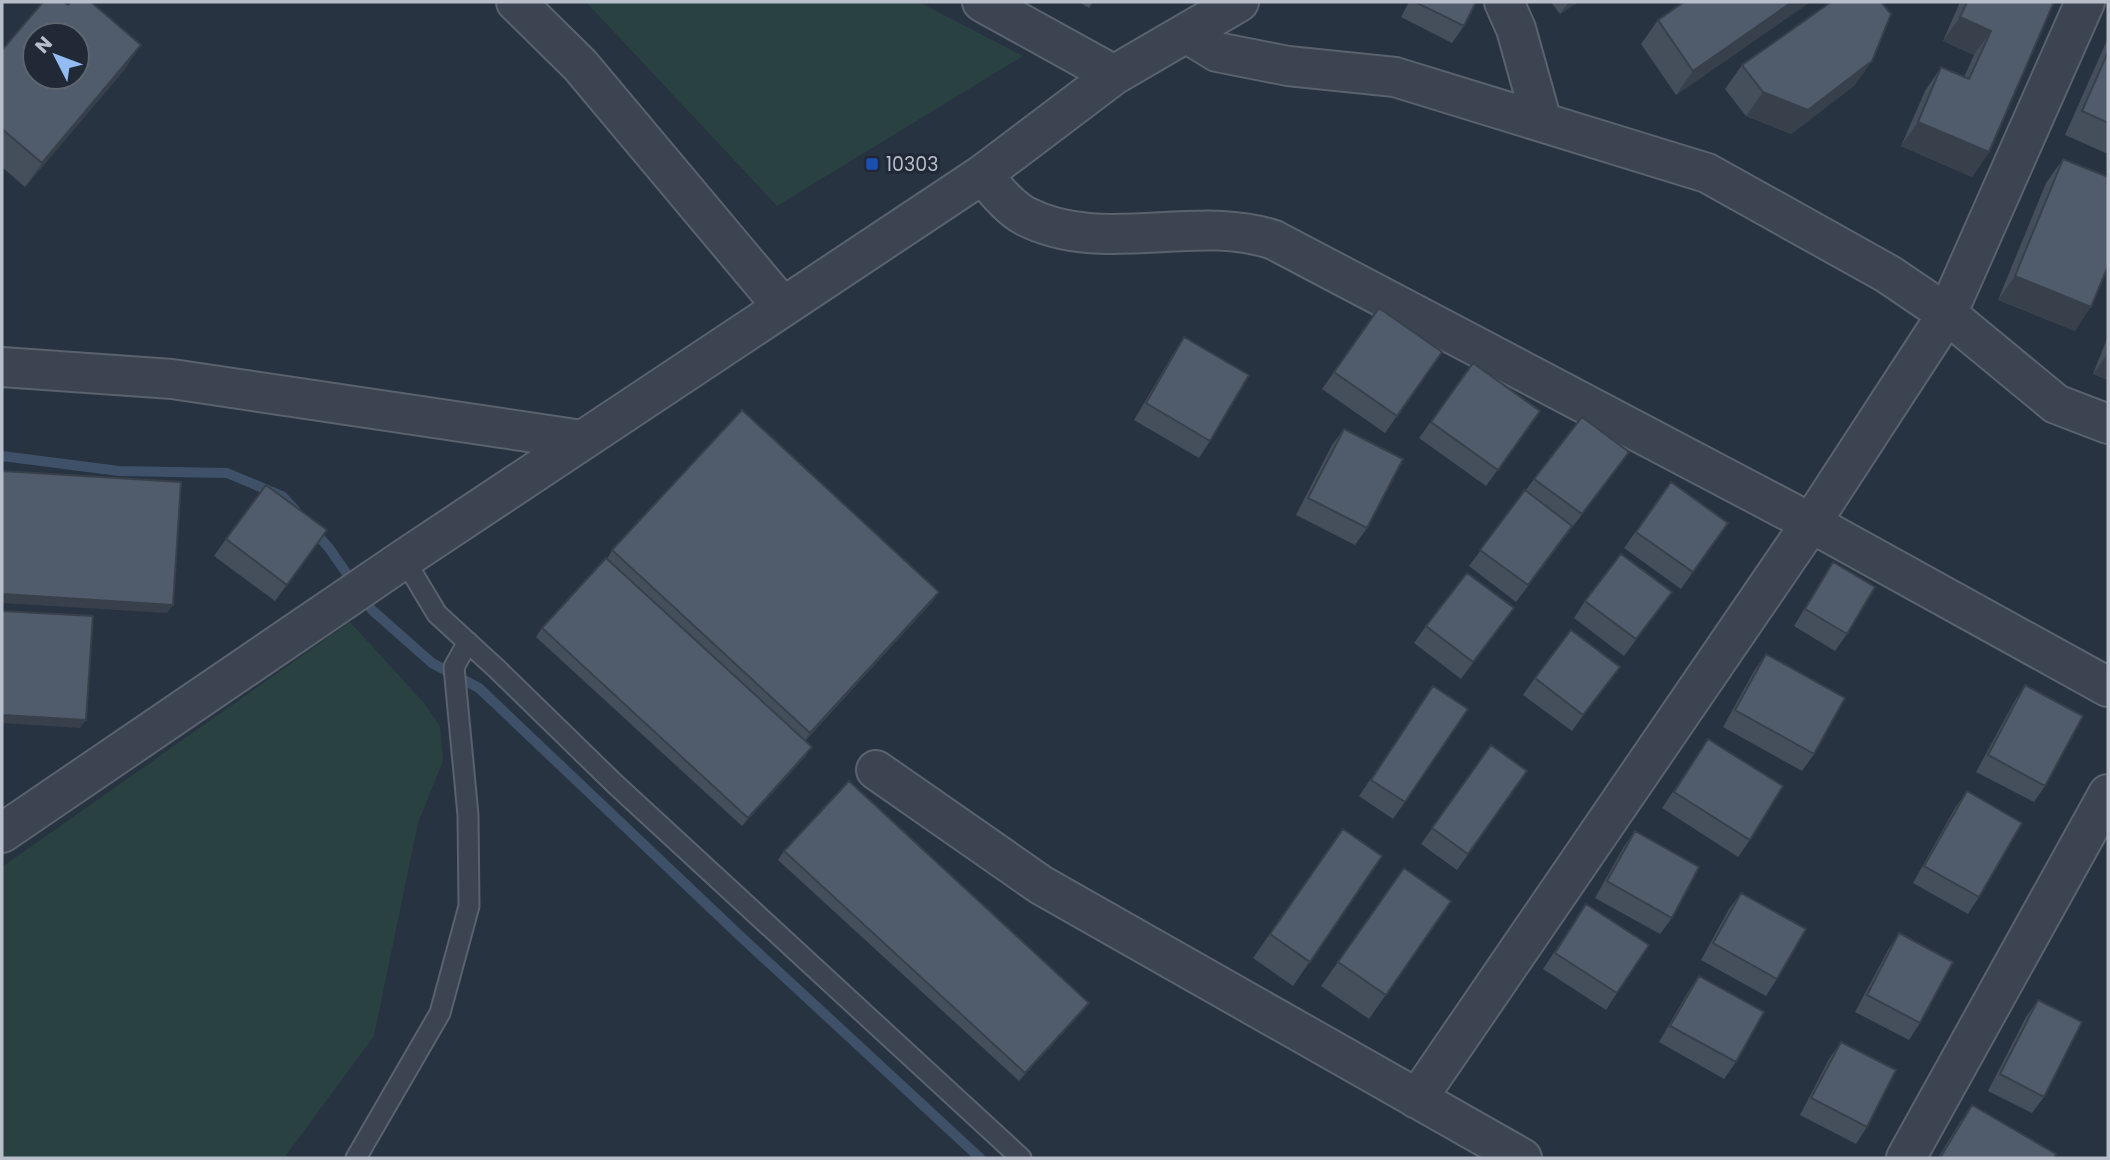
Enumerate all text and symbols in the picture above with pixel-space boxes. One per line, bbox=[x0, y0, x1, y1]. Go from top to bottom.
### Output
north arrow bbox=[21, 21, 91, 91]
text: N bbox=[29, 31, 59, 59]
place label: 10303 bbox=[886, 151, 938, 178]
marker: 10303 bbox=[864, 156, 880, 172]

